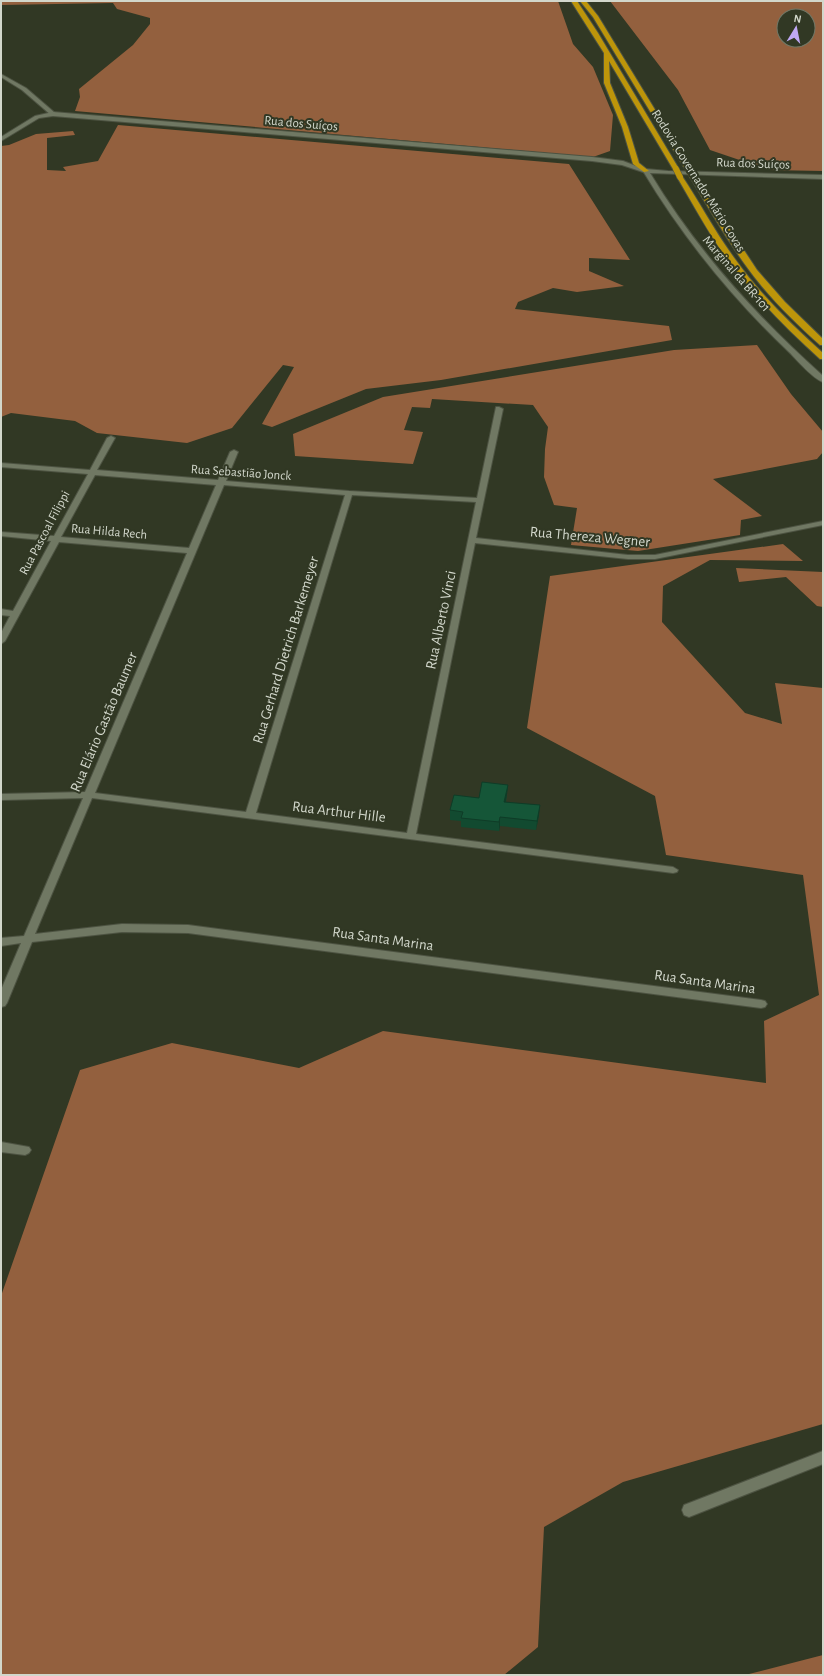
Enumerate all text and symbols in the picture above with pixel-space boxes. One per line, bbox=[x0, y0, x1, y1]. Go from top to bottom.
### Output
north arrow bbox=[776, 8, 816, 48]
text: N bbox=[793, 13, 802, 25]
street label: Rodovia Governador Mário Covas bbox=[649, 108, 747, 254]
street label: Rua dos Suíços bbox=[264, 114, 339, 134]
street label: Rua dos Suíços bbox=[716, 156, 790, 172]
street label: Marginal da BR-101 bbox=[700, 234, 772, 314]
street label: Rua Sebastião Jonck bbox=[190, 463, 292, 483]
street label: Rua Pascoal Filippi bbox=[17, 489, 73, 577]
street label: Rua Hilda Rech bbox=[70, 522, 148, 542]
street label: Rua Thereza Wegner bbox=[529, 524, 651, 550]
street label: Rua Gerhard Dietrich Barkemeyer bbox=[250, 555, 322, 745]
street label: Rua Alberto Vinci bbox=[423, 569, 459, 671]
street label: Rua Elário Gastão Baumer bbox=[68, 650, 140, 794]
street label: Rua Arthur Hille bbox=[291, 799, 387, 825]
street label: Rua Santa Marina bbox=[331, 924, 435, 954]
street label: Rua Santa Marina bbox=[653, 967, 757, 997]

